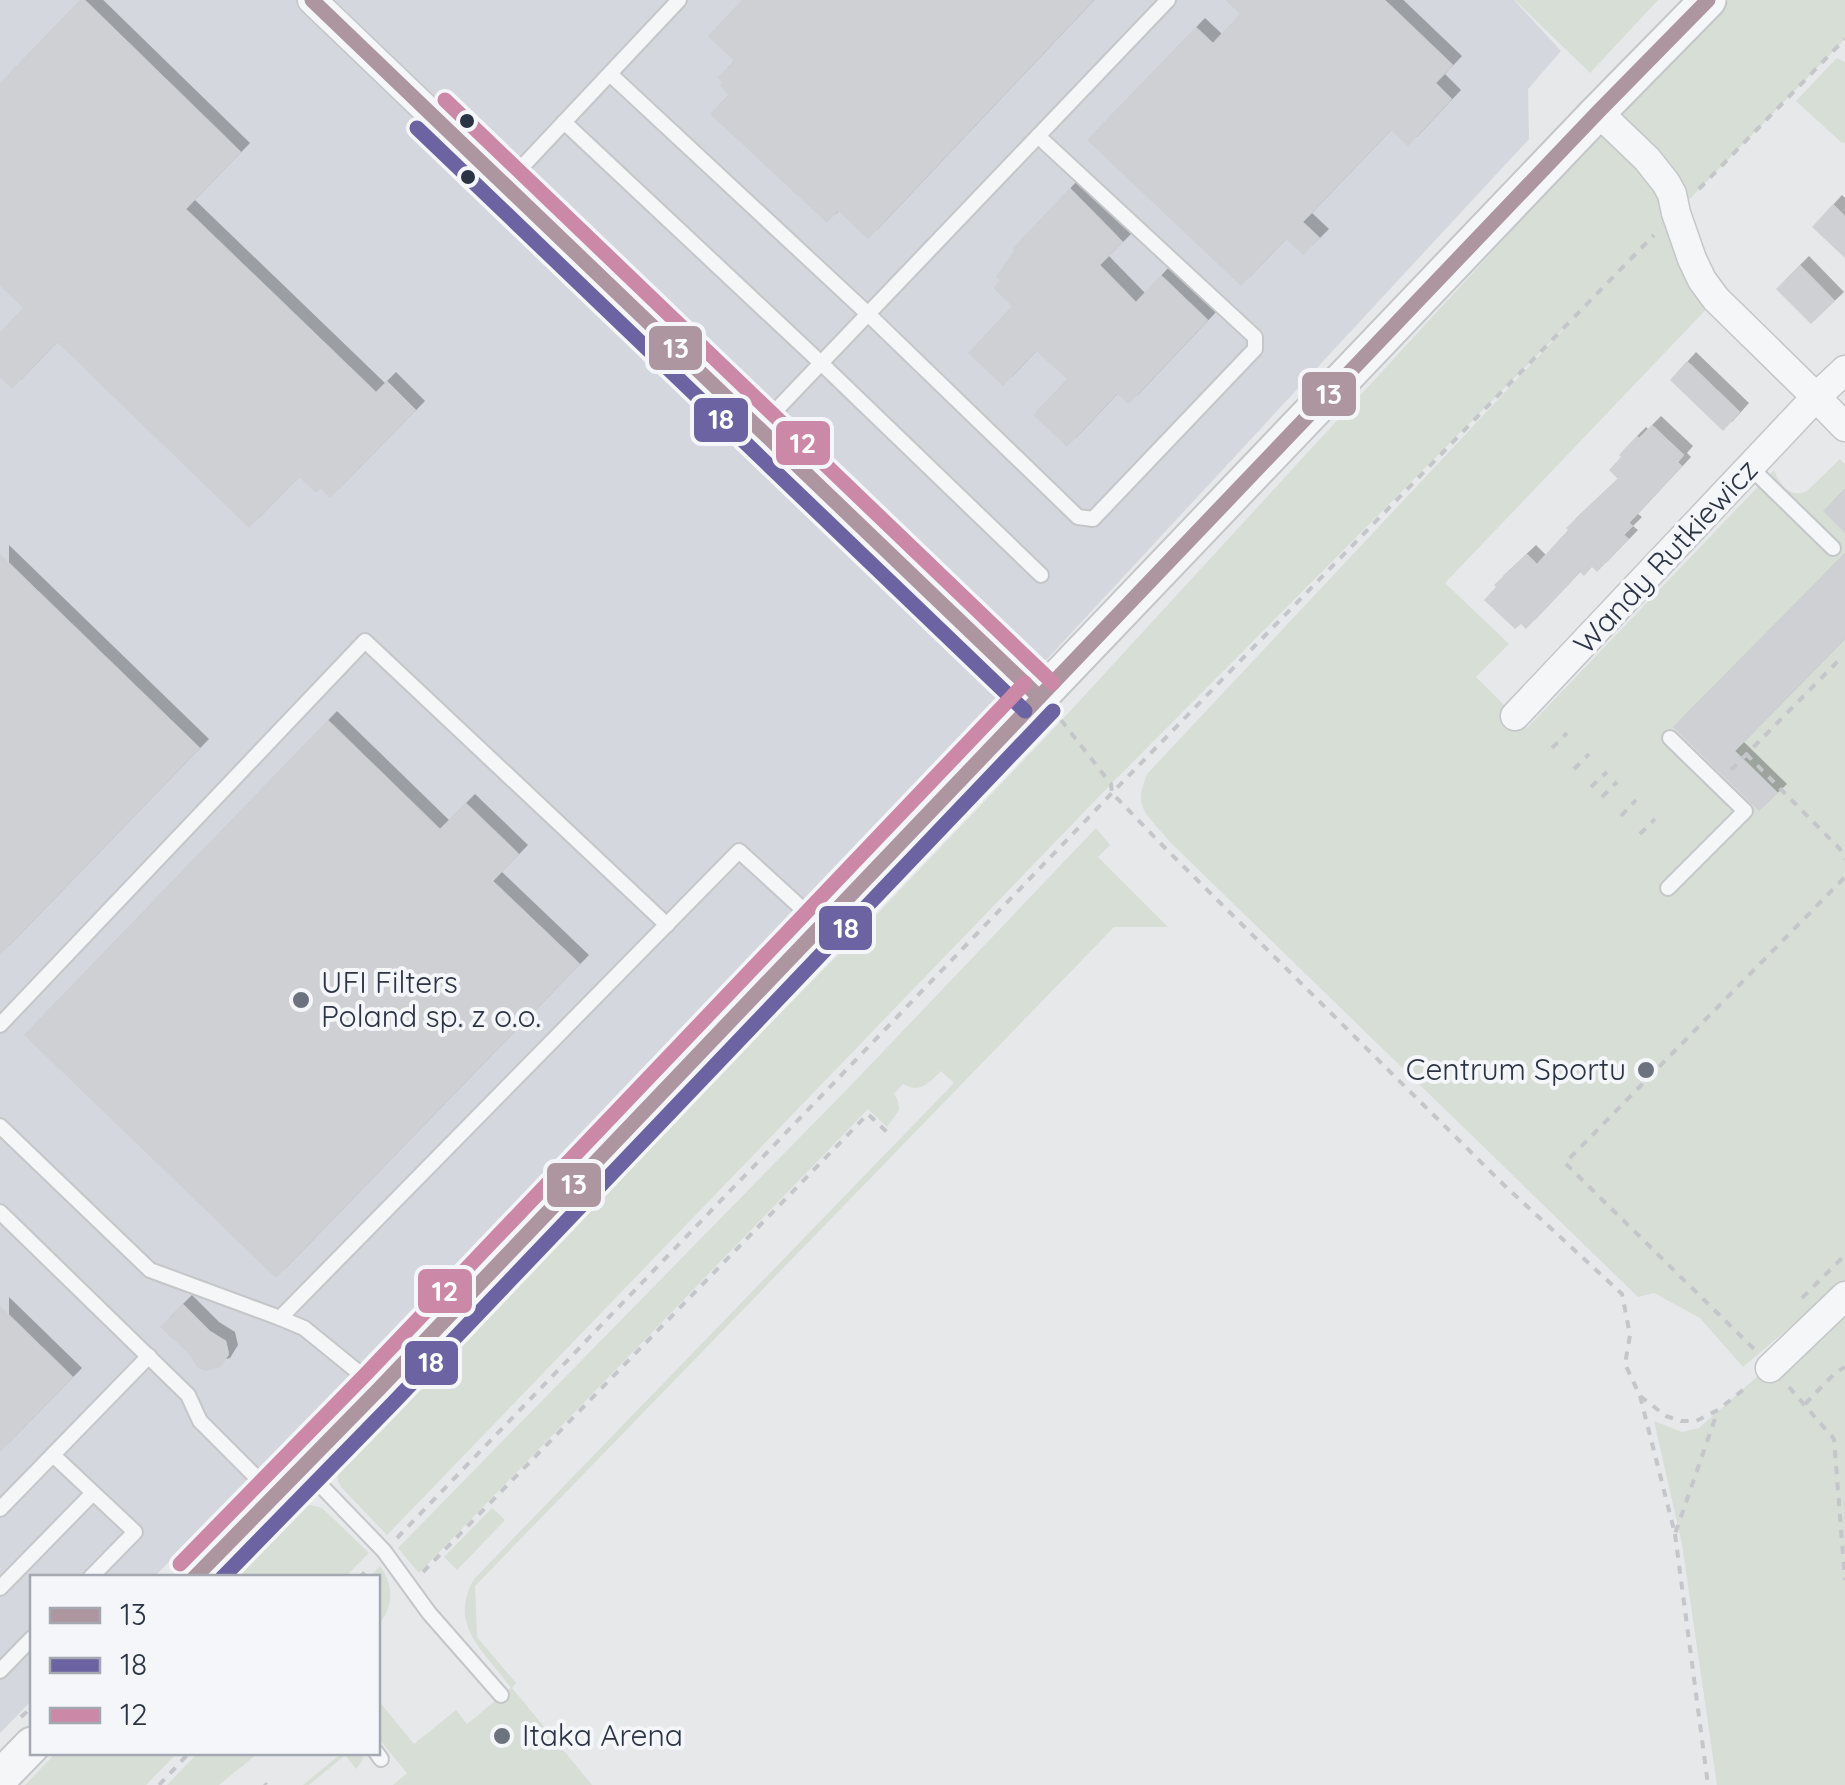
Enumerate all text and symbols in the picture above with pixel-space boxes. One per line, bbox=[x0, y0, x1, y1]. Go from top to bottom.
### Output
unlabelled marker bbox=[457, 111, 477, 131]
unlabelled marker bbox=[458, 167, 478, 187]
line badge: 13 bbox=[647, 324, 704, 372]
text: 13 bbox=[663, 330, 689, 365]
line badge: 13 bbox=[1300, 370, 1358, 418]
text: 13 bbox=[1316, 376, 1342, 411]
line badge: 18 bbox=[692, 396, 750, 444]
text: 18 bbox=[708, 401, 734, 436]
line badge: 12 bbox=[774, 419, 832, 467]
text: 12 bbox=[790, 425, 816, 460]
street label: Wandy Rutkiewicz bbox=[1565, 451, 1765, 662]
line badge: 18 bbox=[817, 904, 874, 952]
text: 18 bbox=[833, 910, 859, 945]
place label: UFI Filters Poland sp. z o.o. bbox=[321, 963, 541, 1035]
marker: UFI Filters Poland sp. z o.o. bbox=[290, 989, 312, 1011]
place label: Centrum Sportu bbox=[1406, 1050, 1626, 1088]
marker: Centrum Sportu bbox=[1635, 1059, 1657, 1081]
line badge: 13 bbox=[545, 1161, 603, 1209]
text: 13 bbox=[561, 1166, 587, 1201]
line badge: 12 bbox=[416, 1267, 474, 1315]
text: 12 bbox=[432, 1273, 458, 1308]
line badge: 18 bbox=[403, 1339, 460, 1387]
text: 18 bbox=[418, 1344, 444, 1379]
legend bbox=[30, 1575, 380, 1755]
text: 13 bbox=[120, 1595, 147, 1633]
text: 18 bbox=[120, 1645, 147, 1683]
text: 12 bbox=[120, 1695, 148, 1733]
place label: Itaka Arena bbox=[522, 1716, 683, 1754]
marker: Itaka Arena bbox=[491, 1725, 513, 1747]

